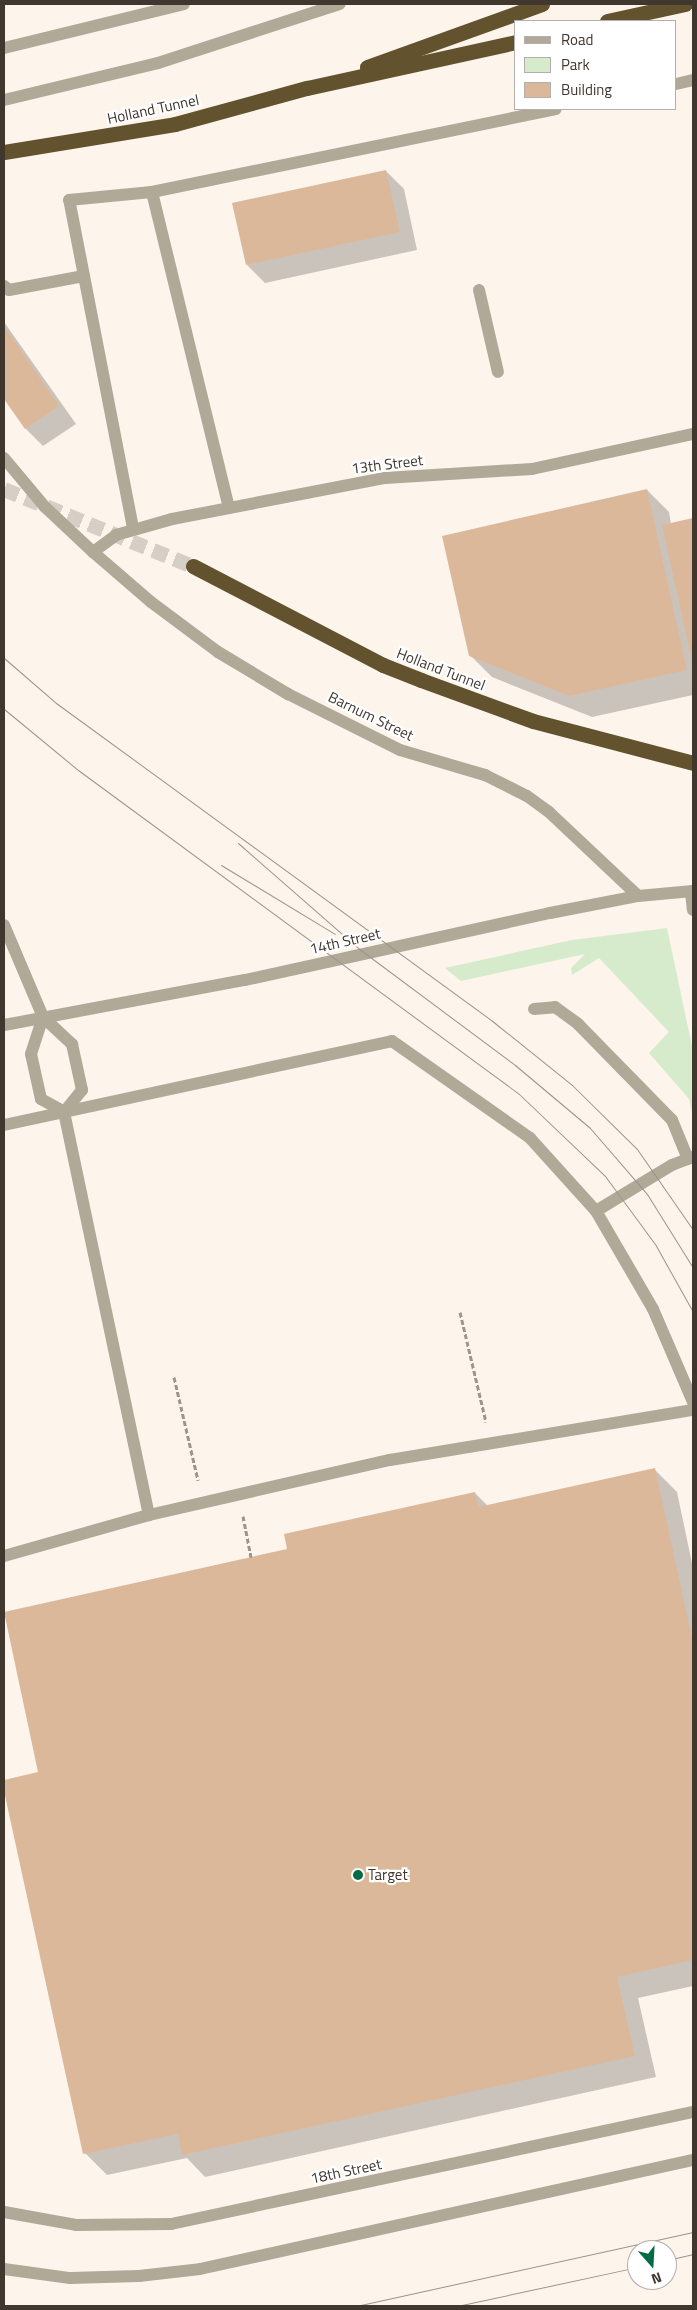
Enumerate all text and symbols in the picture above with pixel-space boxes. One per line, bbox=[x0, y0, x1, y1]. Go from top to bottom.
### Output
legend bbox=[514, 20, 677, 110]
text: Road bbox=[561, 28, 593, 51]
text: Park bbox=[561, 53, 590, 76]
text: Building bbox=[561, 78, 612, 101]
street label: Holland Tunnel bbox=[105, 90, 201, 128]
street label: 13th Street bbox=[350, 451, 424, 477]
street label: Holland Tunnel bbox=[394, 644, 488, 694]
street label: Barnum Street bbox=[325, 688, 417, 744]
street label: 14th Street bbox=[308, 924, 382, 958]
place label: Target bbox=[368, 1866, 408, 1884]
marker: Target bbox=[352, 1869, 364, 1881]
street label: 18th Street bbox=[309, 2155, 383, 2187]
north arrow bbox=[627, 2240, 677, 2290]
text: N bbox=[649, 2267, 665, 2290]

